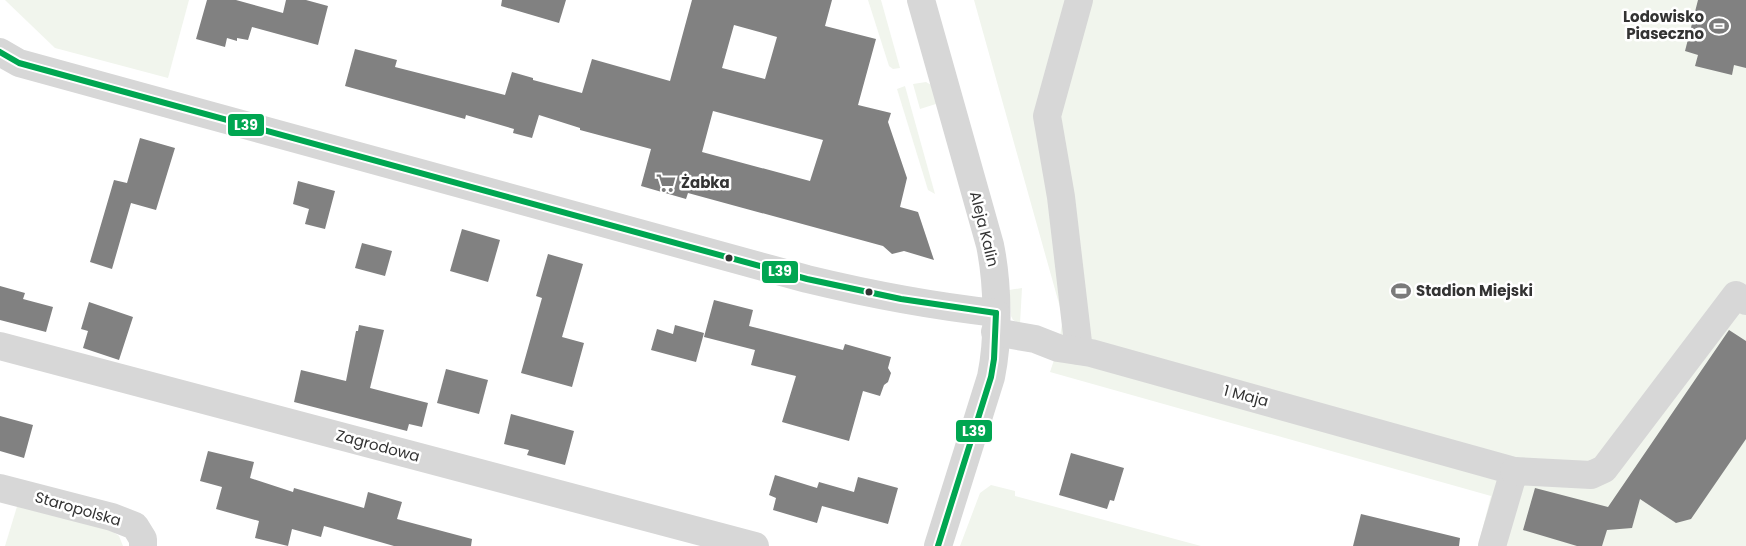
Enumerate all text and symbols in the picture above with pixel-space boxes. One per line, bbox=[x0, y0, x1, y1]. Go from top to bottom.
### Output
place label: Lodowisko Piaseczno bbox=[1623, 6, 1704, 44]
sports icon: Lodowisko Piaseczno bbox=[1708, 15, 1730, 37]
line badge: L39 bbox=[227, 113, 265, 137]
text: L39 bbox=[234, 115, 258, 135]
supermarket icon: Żabka bbox=[655, 172, 677, 194]
place label: Żabka bbox=[681, 172, 730, 193]
street label: Aleja Kalin bbox=[965, 189, 1004, 269]
unlabelled marker bbox=[724, 253, 734, 263]
line badge: L39 bbox=[761, 260, 799, 284]
text: L39 bbox=[768, 261, 792, 281]
sports icon: Stadion Miejski bbox=[1390, 280, 1412, 302]
place label: Stadion Miejski bbox=[1416, 280, 1533, 301]
unlabelled marker bbox=[864, 287, 874, 297]
street label: 1 Maja bbox=[1221, 379, 1271, 412]
line badge: L39 bbox=[955, 419, 993, 443]
text: L39 bbox=[962, 421, 986, 441]
street label: Zagrodowa bbox=[334, 424, 422, 467]
street label: Staropolska bbox=[33, 486, 124, 531]

